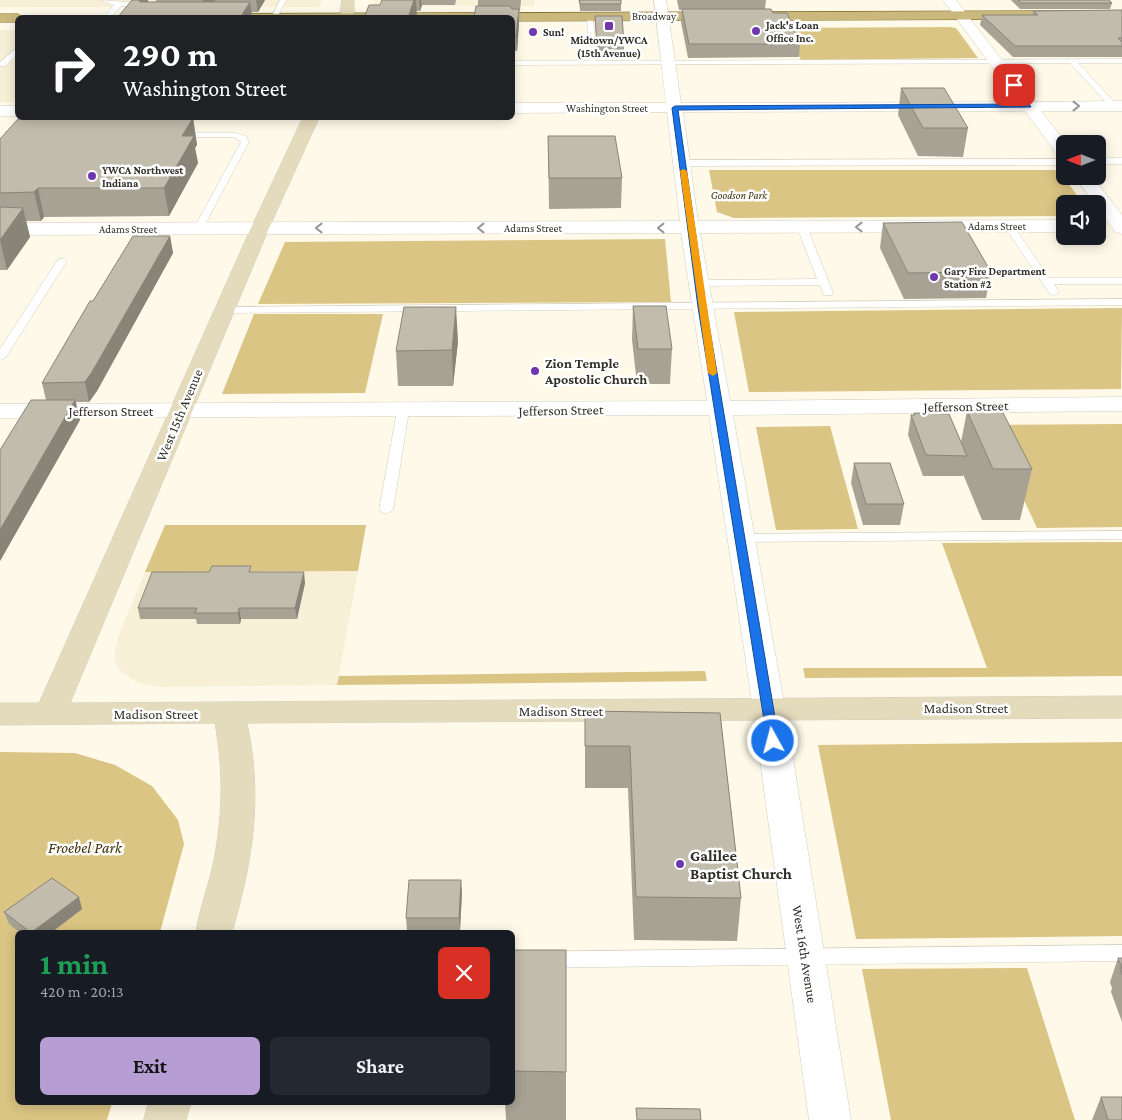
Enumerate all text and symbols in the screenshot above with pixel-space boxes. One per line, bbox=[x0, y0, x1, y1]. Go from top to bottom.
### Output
street label: Broadway bbox=[632, 10, 677, 23]
place label: Jack's Loan Office Inc. bbox=[765, 19, 819, 44]
marker: Midtown/YWCA (15th Avenue) bbox=[603, 20, 615, 32]
marker: Jack's Loan Office Inc. bbox=[750, 25, 762, 37]
marker: Sun! bbox=[527, 26, 539, 38]
place label: Sun! bbox=[543, 26, 564, 38]
place label: Midtown/YWCA (15th Avenue) bbox=[570, 34, 648, 60]
icon: right bbox=[40, 35, 105, 100]
text: 290 m bbox=[123, 35, 217, 74]
pin bbox=[993, 64, 1035, 106]
icon: arrive bbox=[1000, 71, 1028, 99]
text: Washington Street bbox=[123, 76, 287, 101]
one-way arrow bbox=[1072, 101, 1080, 111]
street label: Washington Street bbox=[566, 102, 648, 115]
north arrow bbox=[1056, 135, 1106, 185]
map controls bbox=[1056, 135, 1106, 245]
place label: YWCA Northwest Indiana bbox=[102, 164, 183, 189]
marker: YWCA Northwest Indiana bbox=[86, 170, 98, 182]
park label: Goodson Park bbox=[711, 189, 768, 201]
button: sound bbox=[1056, 195, 1106, 245]
street label: Adams Street bbox=[968, 220, 1026, 232]
street label: Adams Street bbox=[504, 222, 562, 234]
one-way arrow bbox=[855, 222, 862, 232]
street label: Adams Street bbox=[99, 223, 157, 235]
one-way arrow bbox=[315, 223, 322, 233]
one-way arrow bbox=[477, 223, 485, 233]
one-way arrow bbox=[657, 223, 665, 233]
place label: Gary Fire Department Station #2 bbox=[944, 265, 1046, 290]
marker: Gary Fire Department Station #2 bbox=[928, 271, 940, 283]
place label: Zion Temple Apostolic Church bbox=[544, 355, 647, 387]
marker: Zion Temple Apostolic Church bbox=[529, 365, 541, 377]
street label: West 15th Avenue bbox=[152, 367, 206, 463]
street label: Jefferson Street bbox=[921, 397, 1009, 415]
street label: Jefferson Street bbox=[516, 401, 604, 419]
street label: Jefferson Street bbox=[67, 403, 154, 419]
street label: Madison Street bbox=[924, 700, 1009, 716]
street label: Madison Street bbox=[519, 703, 604, 719]
street label: Madison Street bbox=[114, 706, 199, 722]
position arrow bbox=[746, 714, 798, 766]
park label: Froebel Park bbox=[48, 839, 123, 856]
place label: Galilee Baptist Church bbox=[690, 847, 792, 882]
marker: Galilee Baptist Church bbox=[674, 858, 686, 870]
street label: West 16th Avenue bbox=[789, 904, 821, 1004]
text: 1 min bbox=[40, 947, 108, 980]
button: close bbox=[438, 947, 490, 999]
text: 420 m · 20:13 bbox=[40, 983, 124, 1000]
button: Exit bbox=[40, 1037, 260, 1095]
button: Share bbox=[270, 1037, 490, 1095]

